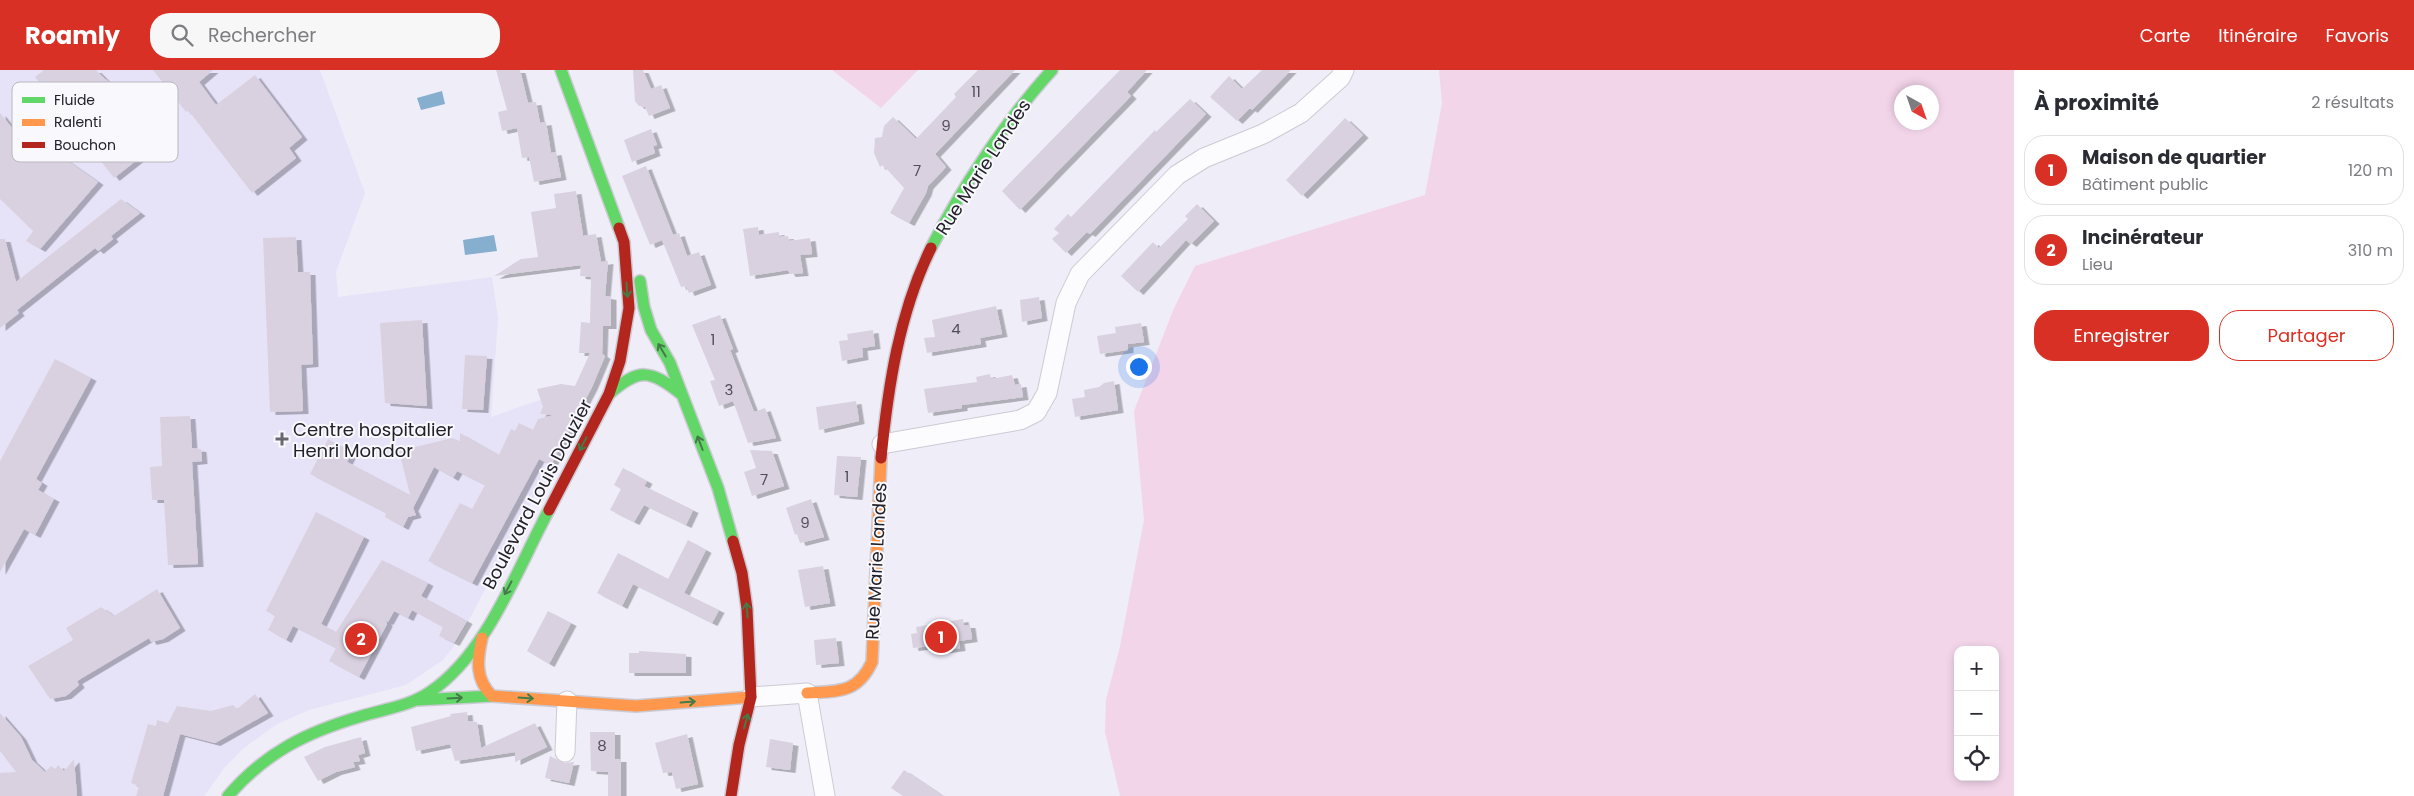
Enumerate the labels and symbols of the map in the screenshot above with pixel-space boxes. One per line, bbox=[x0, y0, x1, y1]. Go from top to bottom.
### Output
house number: 11 bbox=[971, 81, 981, 102]
legend bbox=[12, 82, 178, 162]
north arrow bbox=[1894, 85, 1939, 130]
text: Fluide bbox=[54, 90, 95, 110]
street label: Rue Marie Landes bbox=[930, 94, 1036, 240]
text: Ralenti bbox=[54, 112, 102, 132]
house number: 9 bbox=[941, 115, 951, 136]
text: Bouchon bbox=[54, 135, 116, 155]
house number: 7 bbox=[913, 160, 921, 181]
one-way arrow bbox=[623, 282, 632, 298]
house number: 4 bbox=[951, 318, 961, 339]
house number: 1 bbox=[711, 329, 715, 350]
one-way arrow bbox=[656, 343, 666, 357]
your location bbox=[1126, 354, 1152, 380]
house number: 3 bbox=[725, 379, 733, 400]
street label: Boulevard Louis Dauzier bbox=[476, 394, 598, 593]
place label: Centre hospitalier Henri Mondor bbox=[293, 417, 454, 463]
marker: Centre hospitalier Henri Mondor bbox=[275, 432, 289, 446]
one-way arrow bbox=[578, 436, 587, 451]
one-way arrow bbox=[695, 436, 704, 451]
house number: 1 bbox=[845, 466, 849, 487]
house number: 7 bbox=[760, 469, 768, 490]
street label: Rue Marie Landes bbox=[859, 482, 893, 640]
house number: 9 bbox=[800, 512, 810, 533]
one-way arrow bbox=[503, 580, 512, 595]
one-way arrow bbox=[742, 602, 752, 618]
pin: 1 bbox=[925, 618, 957, 656]
pin: 2 bbox=[345, 620, 377, 658]
one-way arrow bbox=[447, 693, 463, 702]
one-way arrow bbox=[518, 694, 534, 703]
one-way arrow bbox=[680, 697, 696, 706]
one-way arrow bbox=[741, 714, 751, 730]
house number: 8 bbox=[597, 735, 607, 756]

